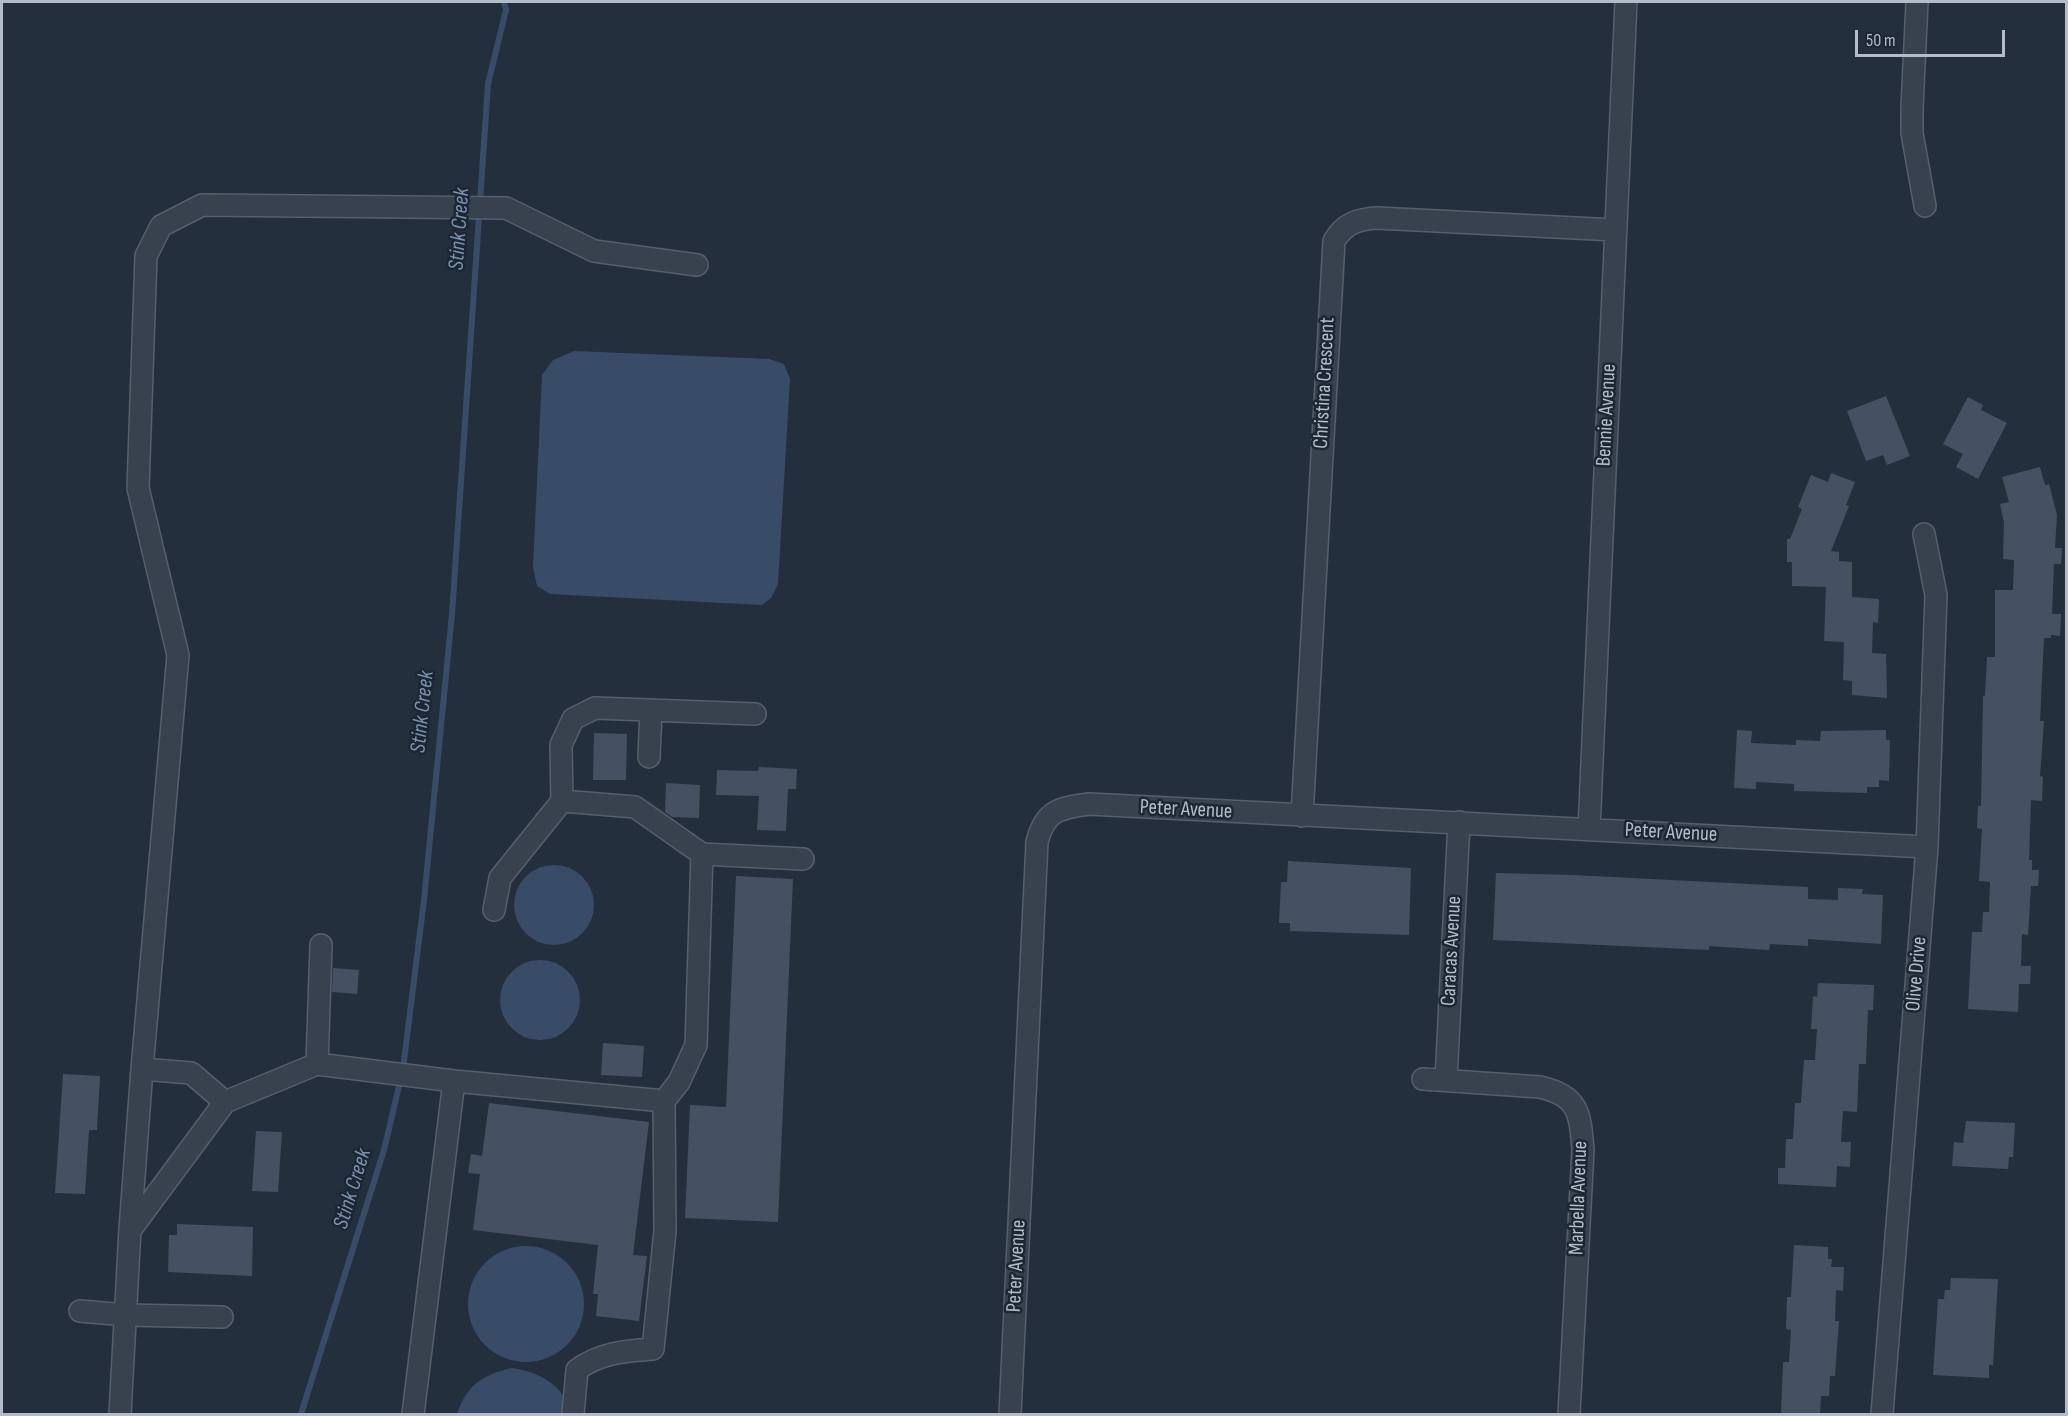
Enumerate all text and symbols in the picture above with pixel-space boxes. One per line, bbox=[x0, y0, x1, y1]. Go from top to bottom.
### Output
scale bar bbox=[1858, 18, 2008, 56]
text: 50 m bbox=[1866, 30, 1896, 51]
water label: Stink Creek bbox=[444, 187, 476, 271]
street label: Christina Crescent bbox=[1309, 317, 1341, 449]
street label: Bennie Avenue bbox=[1592, 363, 1622, 467]
water label: Stink Creek bbox=[406, 670, 440, 754]
street label: Peter Avenue bbox=[1139, 795, 1233, 825]
street label: Peter Avenue bbox=[1624, 818, 1718, 848]
street label: Caracas Avenue bbox=[1437, 895, 1467, 1007]
street label: Olive Drive bbox=[1901, 936, 1933, 1012]
street label: Marbella Avenue bbox=[1564, 1140, 1594, 1256]
water label: Stink Creek bbox=[328, 1146, 378, 1232]
street label: Peter Avenue bbox=[1002, 1219, 1032, 1313]

